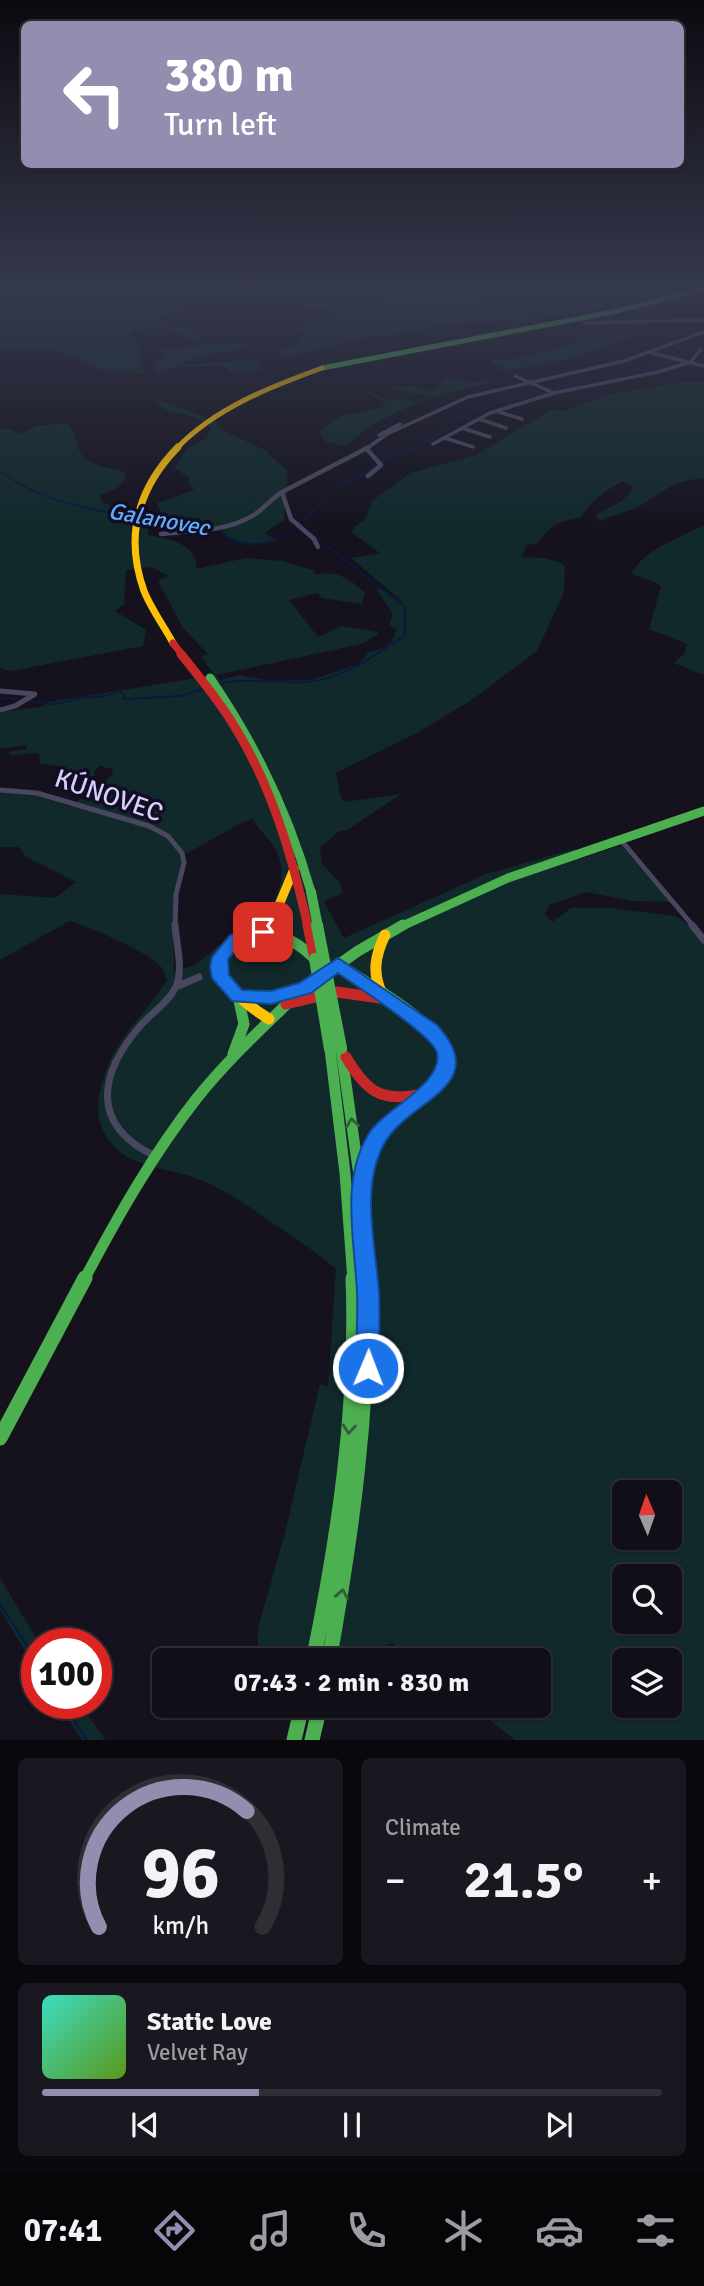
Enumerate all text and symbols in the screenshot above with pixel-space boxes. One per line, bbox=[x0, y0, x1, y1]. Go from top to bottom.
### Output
text: 380 m bbox=[164, 45, 294, 105]
icon: left bbox=[49, 49, 140, 140]
text: Turn left bbox=[164, 105, 277, 144]
water label: Galanovec bbox=[106, 496, 214, 543]
street label: KÚNOVEC bbox=[50, 763, 167, 829]
pin bbox=[233, 902, 293, 962]
icon: arrive bbox=[244, 913, 282, 951]
one-way arrow bbox=[345, 1117, 360, 1129]
position arrow bbox=[331, 1331, 405, 1405]
one-way arrow bbox=[342, 1424, 357, 1435]
north arrow bbox=[612, 1480, 682, 1550]
map controls bbox=[612, 1480, 682, 1718]
button: search bbox=[612, 1564, 682, 1634]
one-way arrow bbox=[334, 1588, 349, 1600]
speed limit sign: 100 bbox=[21, 1628, 112, 1719]
button: layers bbox=[612, 1648, 682, 1718]
text: 07:43 · 2 min · 830 m bbox=[234, 1667, 469, 1699]
text: Climate bbox=[385, 1813, 461, 1842]
text: 96 bbox=[141, 1830, 220, 1919]
text: 21.5° bbox=[464, 1848, 583, 1912]
text: − bbox=[385, 1857, 406, 1904]
text: + bbox=[641, 1857, 662, 1904]
text: km/h bbox=[152, 1910, 209, 1941]
text: Static Love bbox=[147, 2006, 272, 2038]
text: Velvet Ray bbox=[147, 2038, 248, 2067]
icon: previous bbox=[126, 2106, 164, 2144]
icon: pause bbox=[333, 2106, 371, 2144]
icon: next bbox=[540, 2106, 578, 2144]
icon: directions bbox=[150, 2206, 199, 2255]
icon: music bbox=[246, 2206, 295, 2255]
icon: phone bbox=[342, 2206, 391, 2255]
icon: climate bbox=[439, 2206, 488, 2255]
icon: car bbox=[535, 2206, 584, 2255]
icon: filters bbox=[631, 2206, 680, 2255]
text: 07:41 bbox=[24, 2211, 102, 2250]

